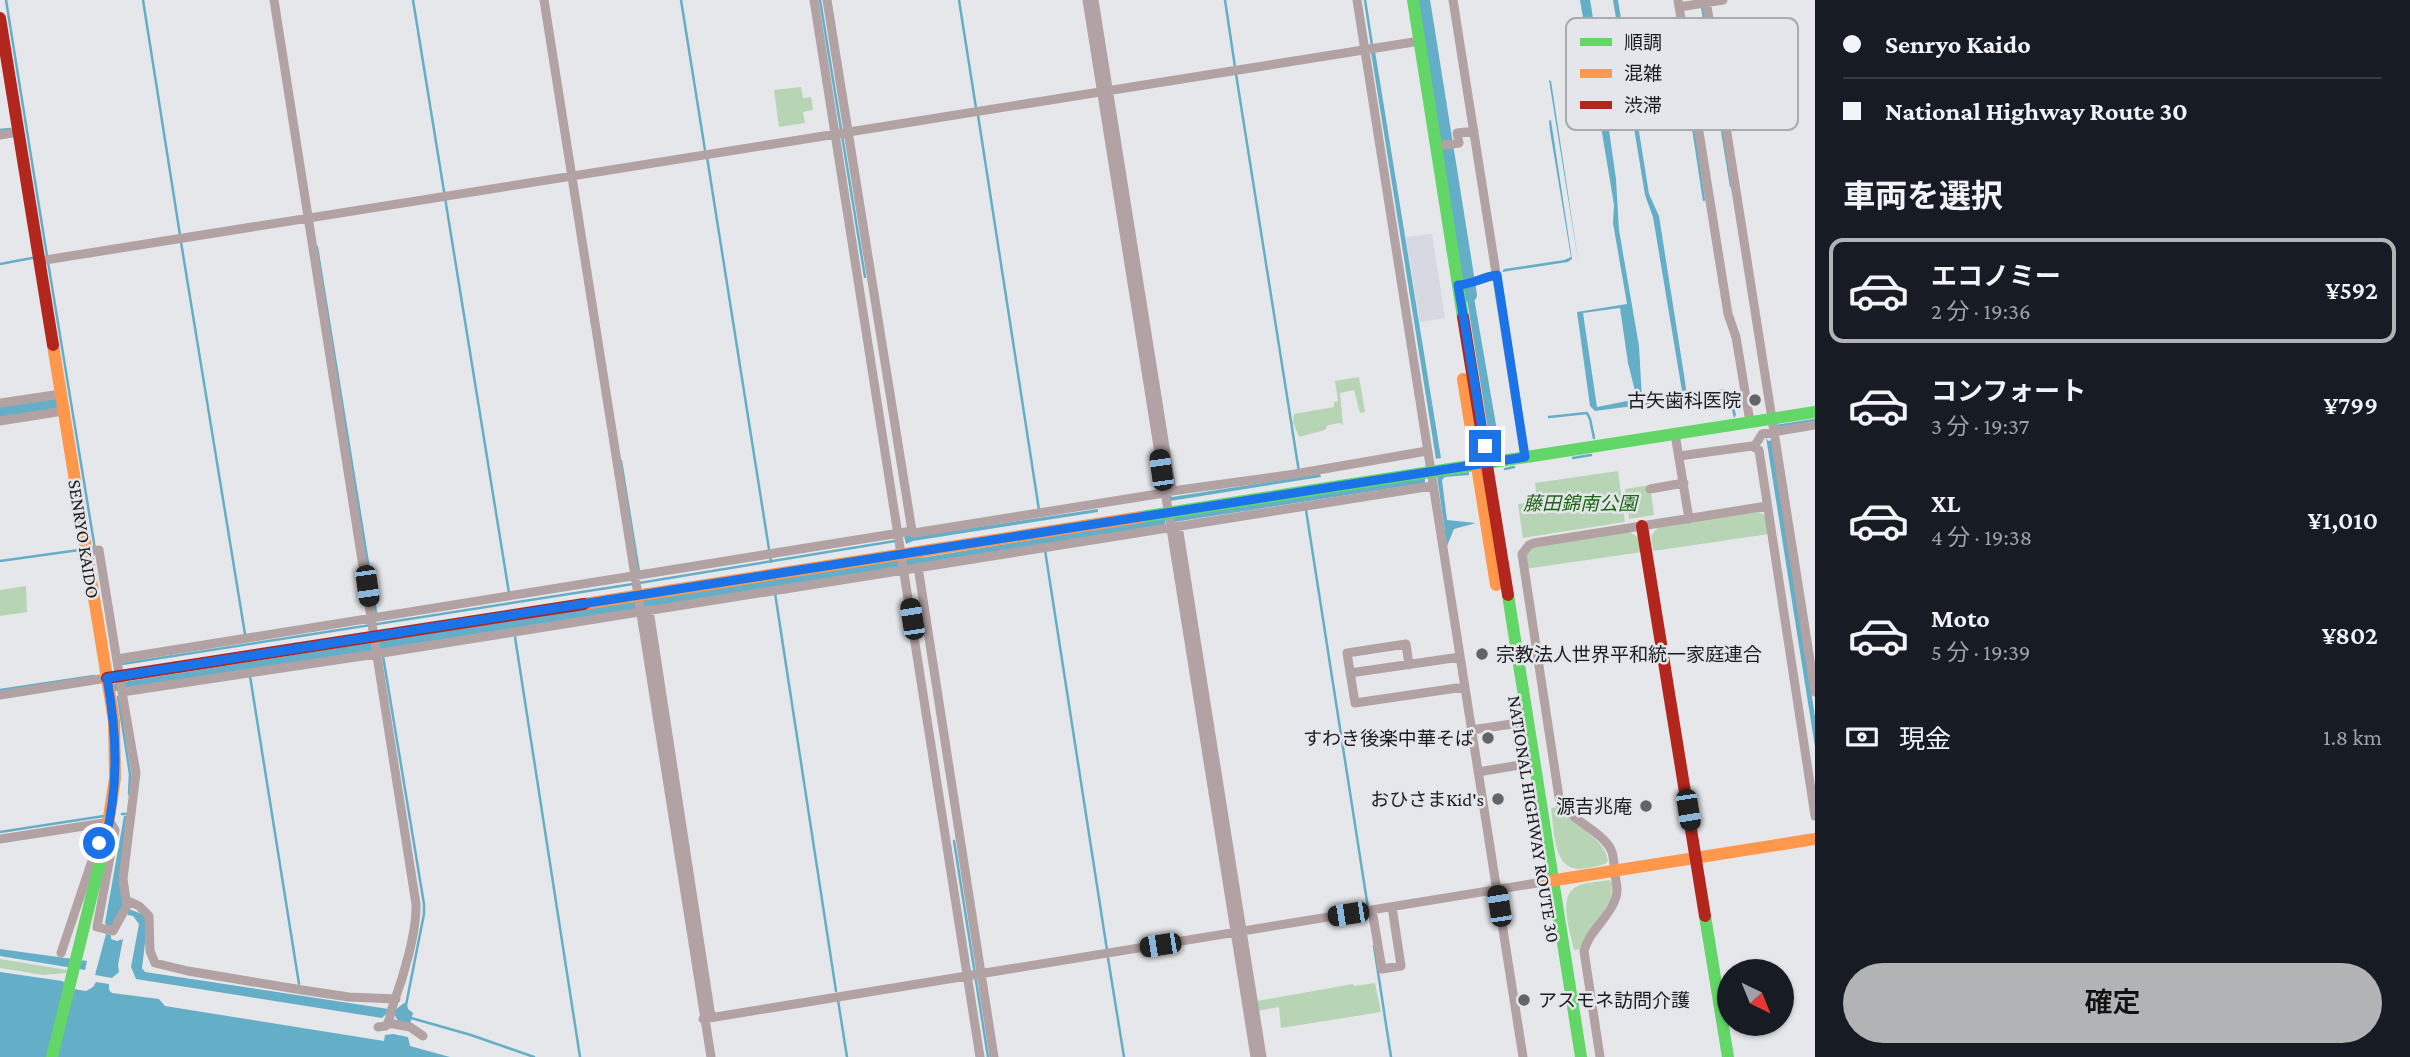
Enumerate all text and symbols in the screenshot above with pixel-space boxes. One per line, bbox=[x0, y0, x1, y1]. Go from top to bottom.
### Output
legend bbox=[1566, 18, 1798, 130]
text: Senryo Kaido bbox=[1885, 30, 2031, 59]
text: 順調 bbox=[1624, 32, 1662, 53]
text: 混雑 bbox=[1624, 63, 1662, 84]
text: 渋滞 bbox=[1624, 95, 1662, 116]
text: National Highway Route 30 bbox=[1885, 97, 2188, 126]
text: 車両を選択 bbox=[1843, 178, 2003, 214]
icon: car bbox=[1847, 259, 1910, 322]
text: エコノミー bbox=[1931, 262, 2061, 291]
text: ¥592 bbox=[2326, 276, 2378, 305]
text: 2 分 · 19:36 bbox=[1931, 298, 2031, 324]
icon: car bbox=[1847, 374, 1910, 437]
text: コンフォート bbox=[1931, 377, 2086, 406]
place label: 古矢歯科医院 bbox=[1627, 390, 1741, 411]
text: ¥799 bbox=[2324, 391, 2378, 420]
marker: 古矢歯科医院 bbox=[1747, 392, 1763, 408]
text: 3 分 · 19:37 bbox=[1931, 413, 2029, 439]
route end bbox=[1469, 430, 1501, 462]
car bbox=[1148, 448, 1175, 492]
street label: SENRYO KAIDO bbox=[64, 478, 104, 600]
icon: car bbox=[1847, 489, 1910, 552]
text: XL bbox=[1931, 489, 1960, 518]
park label: 藤田錦南公園 bbox=[1523, 493, 1640, 514]
text: ¥1,010 bbox=[2308, 506, 2378, 535]
text: 4 分 · 19:38 bbox=[1931, 524, 2032, 550]
car bbox=[354, 564, 381, 608]
car bbox=[899, 597, 926, 641]
icon: car bbox=[1847, 604, 1910, 667]
text: Moto bbox=[1931, 604, 1990, 633]
text: ¥802 bbox=[2322, 621, 2378, 650]
text: 5 分 · 19:39 bbox=[1931, 639, 2030, 665]
place label: 宗教法人世界平和統一家庭連合 bbox=[1496, 644, 1762, 665]
marker: 宗教法人世界平和統一家庭連合 bbox=[1474, 646, 1490, 662]
street label: NATIONAL HIGHWAY ROUTE 30 bbox=[1504, 694, 1564, 944]
icon: cash bbox=[1843, 718, 1881, 756]
text: 1.8 km bbox=[2323, 724, 2382, 750]
text: 現金 bbox=[1899, 725, 1951, 754]
place label: すわき後楽中華そば bbox=[1303, 728, 1474, 749]
marker: すわき後楽中華そば bbox=[1480, 730, 1496, 746]
car bbox=[1675, 788, 1702, 832]
place label: おひさまKid's bbox=[1370, 789, 1484, 810]
marker: おひさまKid's bbox=[1490, 791, 1506, 807]
place label: 源吉兆庵 bbox=[1556, 796, 1632, 817]
marker: 源吉兆庵 bbox=[1638, 798, 1654, 814]
route start bbox=[83, 827, 115, 859]
car bbox=[1486, 884, 1513, 928]
car bbox=[1326, 900, 1371, 928]
car bbox=[1138, 931, 1183, 959]
north arrow bbox=[1717, 959, 1794, 1036]
map controls bbox=[1717, 959, 1794, 1036]
button: 確定 bbox=[1843, 963, 2382, 1043]
place label: アスモネ訪問介護 bbox=[1538, 990, 1690, 1011]
marker: アスモネ訪問介護 bbox=[1516, 992, 1532, 1008]

